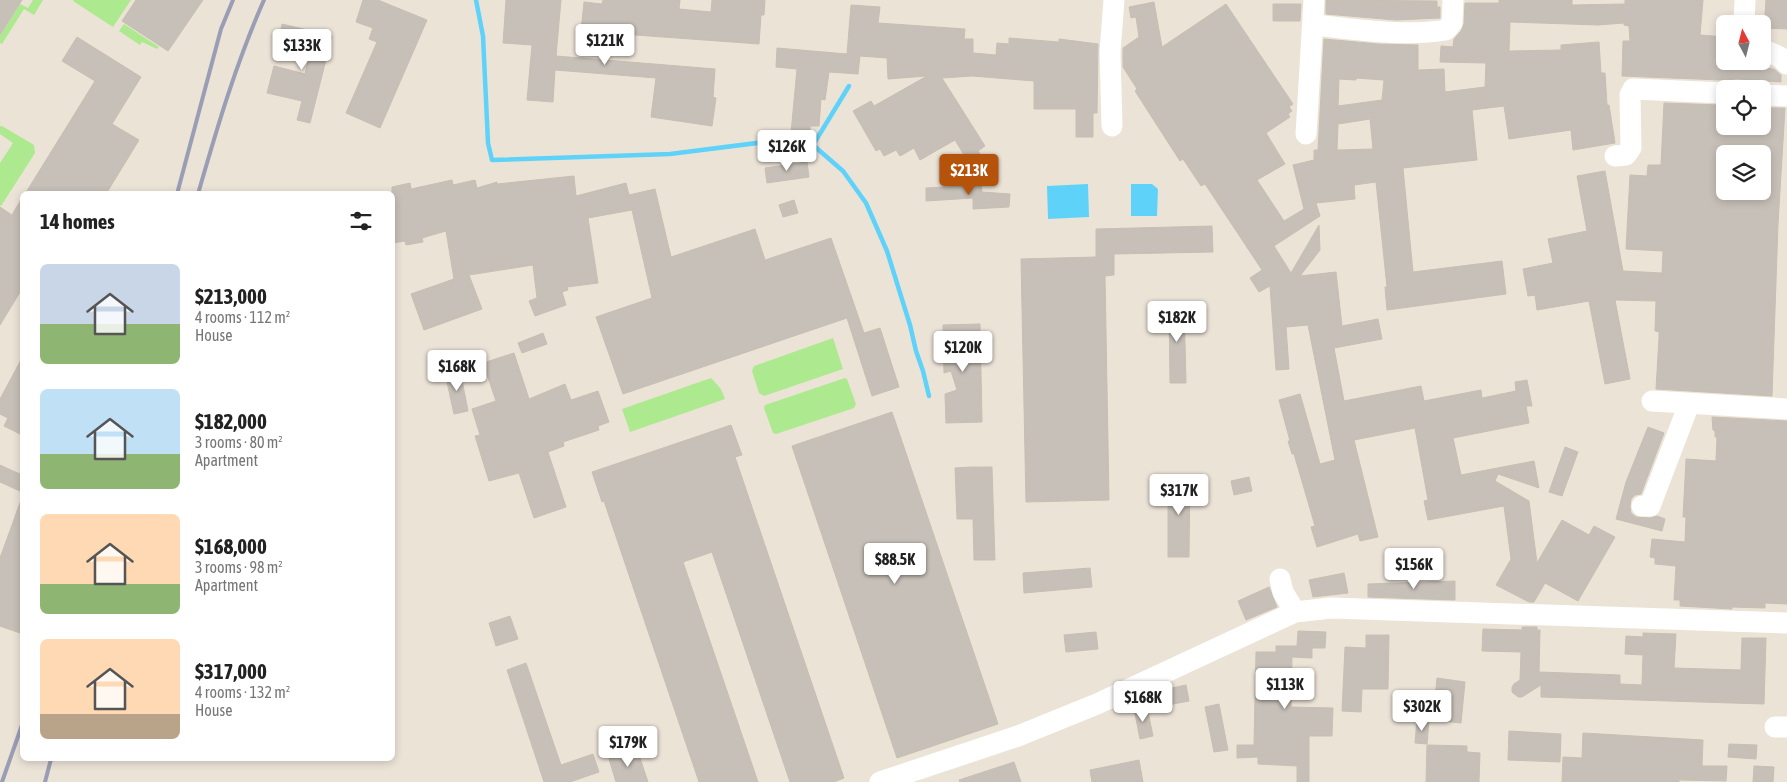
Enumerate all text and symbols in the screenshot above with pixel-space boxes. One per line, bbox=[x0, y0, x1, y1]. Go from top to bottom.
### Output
north arrow bbox=[1716, 15, 1771, 70]
map controls bbox=[1716, 15, 1771, 200]
pin: $121K bbox=[570, 23, 640, 66]
pin: $133K bbox=[267, 28, 337, 71]
text: $121K bbox=[586, 31, 624, 49]
text: $133K bbox=[283, 36, 321, 54]
button: locate bbox=[1716, 80, 1771, 135]
pin: $126K bbox=[752, 130, 822, 172]
text: $126K bbox=[768, 137, 806, 155]
button: layers bbox=[1716, 145, 1771, 200]
pin: $213K bbox=[934, 154, 1004, 196]
text: $213K bbox=[950, 161, 988, 179]
icon: filters bbox=[347, 207, 375, 235]
text: 14 homes bbox=[40, 209, 115, 233]
icon: home bbox=[80, 284, 140, 344]
text: $213,000 bbox=[195, 284, 267, 308]
pin: $182K bbox=[1142, 300, 1212, 343]
text: 4 rooms · 112 m² bbox=[195, 308, 290, 326]
text: $182K bbox=[1158, 308, 1196, 326]
text: House bbox=[195, 326, 232, 344]
pin: $120K bbox=[928, 330, 998, 373]
text: $120K bbox=[944, 338, 982, 356]
pin: $168K bbox=[422, 350, 492, 392]
text: $168K bbox=[438, 357, 476, 375]
icon: home bbox=[80, 409, 140, 469]
text: $182,000 bbox=[195, 409, 267, 433]
text: 3 rooms · 80 m² bbox=[195, 433, 283, 451]
text: Apartment bbox=[195, 451, 258, 469]
pin: $317K bbox=[1144, 474, 1214, 516]
text: $317K bbox=[1160, 481, 1198, 499]
icon: home bbox=[80, 534, 140, 594]
text: $168,000 bbox=[195, 534, 267, 558]
pin: $88.5K bbox=[854, 542, 936, 585]
pin: $156K bbox=[1379, 548, 1449, 590]
text: $88.5K bbox=[875, 550, 915, 568]
text: $156K bbox=[1395, 555, 1433, 573]
text: 3 rooms · 98 m² bbox=[195, 558, 283, 576]
text: Apartment bbox=[195, 576, 258, 594]
icon: home bbox=[80, 659, 140, 719]
text: $317,000 bbox=[195, 659, 267, 683]
pin: $113K bbox=[1250, 668, 1320, 710]
text: $113K bbox=[1266, 675, 1304, 693]
pin: $168K bbox=[1108, 680, 1178, 723]
text: 4 rooms · 132 m² bbox=[195, 683, 290, 701]
text: $168K bbox=[1124, 688, 1162, 706]
pin: $302K bbox=[1387, 690, 1457, 732]
text: $302K bbox=[1403, 697, 1441, 715]
text: House bbox=[195, 701, 232, 719]
pin: $179K bbox=[593, 726, 663, 768]
text: $179K bbox=[609, 733, 647, 751]

